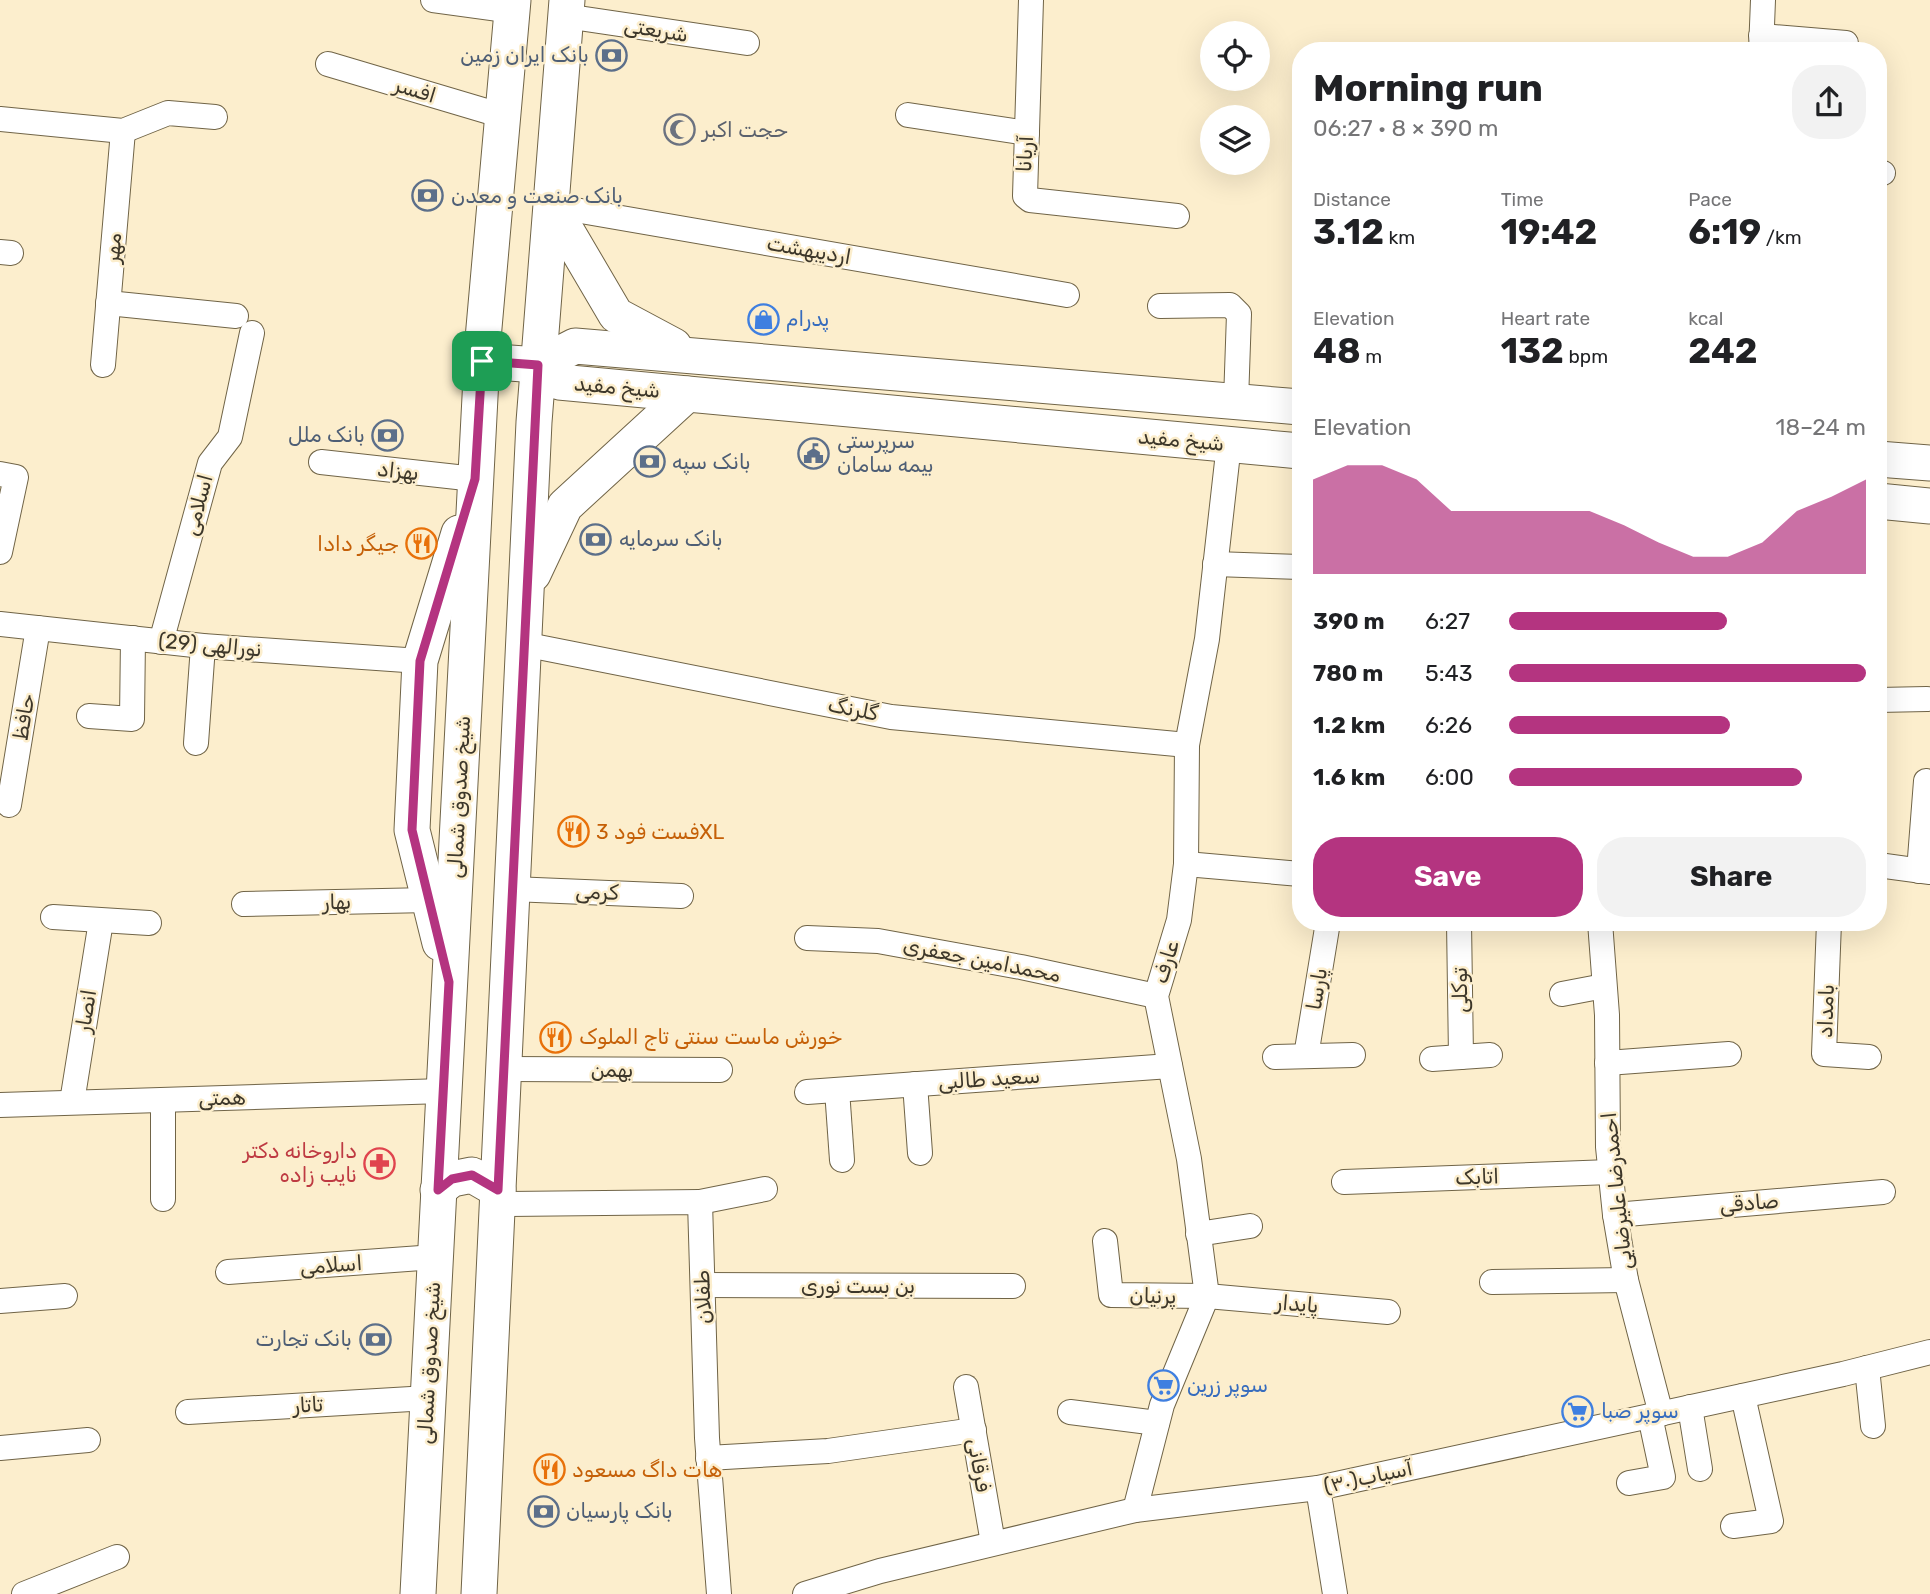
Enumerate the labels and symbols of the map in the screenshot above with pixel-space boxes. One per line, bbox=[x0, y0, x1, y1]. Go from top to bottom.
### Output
street label: شریعتی bbox=[622, 12, 690, 47]
bank icon: بانک ایران زمین bbox=[595, 38, 629, 72]
place label: بانک ایران زمین bbox=[460, 42, 589, 67]
street label: افسر bbox=[389, 71, 439, 108]
mosque icon: حجت اکبر bbox=[662, 113, 696, 147]
place label: حجت اکبر bbox=[700, 117, 788, 142]
street label: آریانا bbox=[1011, 135, 1038, 173]
bank icon: بانک صنعت و معدن bbox=[411, 179, 445, 213]
place label: بانک صنعت و معدن bbox=[451, 183, 623, 209]
street label: اردیبهشت bbox=[765, 230, 853, 269]
street label: مهر bbox=[99, 232, 126, 266]
shop icon: پدرام bbox=[746, 302, 780, 336]
place label: پدرام bbox=[786, 306, 829, 333]
pin bbox=[452, 331, 512, 391]
street label: شیخ مفید bbox=[573, 370, 661, 405]
bank icon: بانک ملل bbox=[371, 418, 405, 452]
place label: بانک ملل bbox=[288, 422, 365, 447]
street label: شیخ مفید bbox=[1137, 423, 1225, 458]
place label: سرپرستی بیمه سامان bbox=[837, 428, 934, 477]
public building icon: سرپرستی بیمه سامان bbox=[797, 436, 831, 470]
bank icon: بانک سپه bbox=[632, 445, 666, 479]
place label: بانک سپه bbox=[672, 449, 751, 476]
street label: بهزاد bbox=[376, 456, 420, 485]
street label: اسلامی bbox=[177, 471, 218, 538]
bank icon: بانک سرمایه bbox=[579, 522, 613, 556]
place label: بانک سرمایه bbox=[619, 526, 723, 551]
restaurant icon: جیگر دادا bbox=[405, 527, 439, 561]
place label: جیگر دادا bbox=[317, 531, 399, 556]
street label: نورالهی (29) bbox=[157, 628, 263, 661]
street label: گلرنگ bbox=[826, 691, 881, 726]
street label: حافظ bbox=[7, 692, 40, 742]
street label: شیخ صدوق شمالی bbox=[442, 715, 477, 879]
restaurant icon: فست فود 3XL bbox=[556, 815, 590, 849]
place label: فست فود 3XL bbox=[596, 819, 724, 844]
street label: کرمی bbox=[575, 878, 620, 905]
street label: بهار bbox=[320, 889, 352, 914]
street label: محمدامین جعفری bbox=[901, 932, 1063, 987]
street label: عارف bbox=[1147, 937, 1184, 986]
street label: پارسا bbox=[1301, 966, 1334, 1012]
street label: توکلی bbox=[1447, 966, 1472, 1013]
street label: بامداد bbox=[1812, 984, 1839, 1038]
street label: انصار bbox=[69, 988, 101, 1036]
restaurant icon: خورش ماست سنتی تاج الملوک bbox=[539, 1020, 573, 1054]
place label: خورش ماست سنتی تاج الملوک bbox=[579, 1024, 842, 1051]
street label: بهمن bbox=[591, 1057, 633, 1082]
street label: سعید طالبی bbox=[937, 1062, 1041, 1095]
street label: همتی bbox=[198, 1084, 246, 1111]
street label: احمدرضا علیرضایی bbox=[1596, 1111, 1637, 1271]
place label: داروخانه دکتر نایب زاده bbox=[241, 1138, 357, 1187]
pharmacy icon: داروخانه دکتر نایب زاده bbox=[363, 1146, 397, 1180]
street label: اتابک bbox=[1454, 1163, 1500, 1190]
street label: صادقی bbox=[1718, 1187, 1780, 1218]
street label: اسلامی bbox=[299, 1250, 363, 1279]
street label: طفلان bbox=[689, 1270, 716, 1324]
street label: بن بست نوری bbox=[801, 1273, 915, 1298]
street label: شیخ صدوق شمالی bbox=[412, 1281, 447, 1445]
street label: پرنیان bbox=[1129, 1283, 1177, 1310]
street label: پایدار bbox=[1272, 1289, 1320, 1320]
bank icon: بانک تجارت bbox=[358, 1322, 392, 1356]
place label: بانک تجارت bbox=[255, 1326, 352, 1351]
supermarket icon: سوپر زرین bbox=[1147, 1368, 1181, 1402]
place label: سوپر زرین bbox=[1187, 1372, 1268, 1399]
street label: تاتار bbox=[290, 1391, 324, 1418]
supermarket icon: سوپر صبا bbox=[1561, 1394, 1595, 1428]
place label: سوپر صبا bbox=[1601, 1398, 1679, 1425]
street label: فرقانی bbox=[962, 1436, 997, 1494]
restaurant icon: هات داگ مسعود bbox=[532, 1453, 566, 1487]
street label: آسیاب(۳۰) bbox=[1321, 1455, 1415, 1498]
place label: هات داگ مسعود bbox=[572, 1457, 722, 1482]
bank icon: بانک پارسیان bbox=[526, 1494, 560, 1528]
place label: بانک پارسیان bbox=[566, 1498, 673, 1525]

